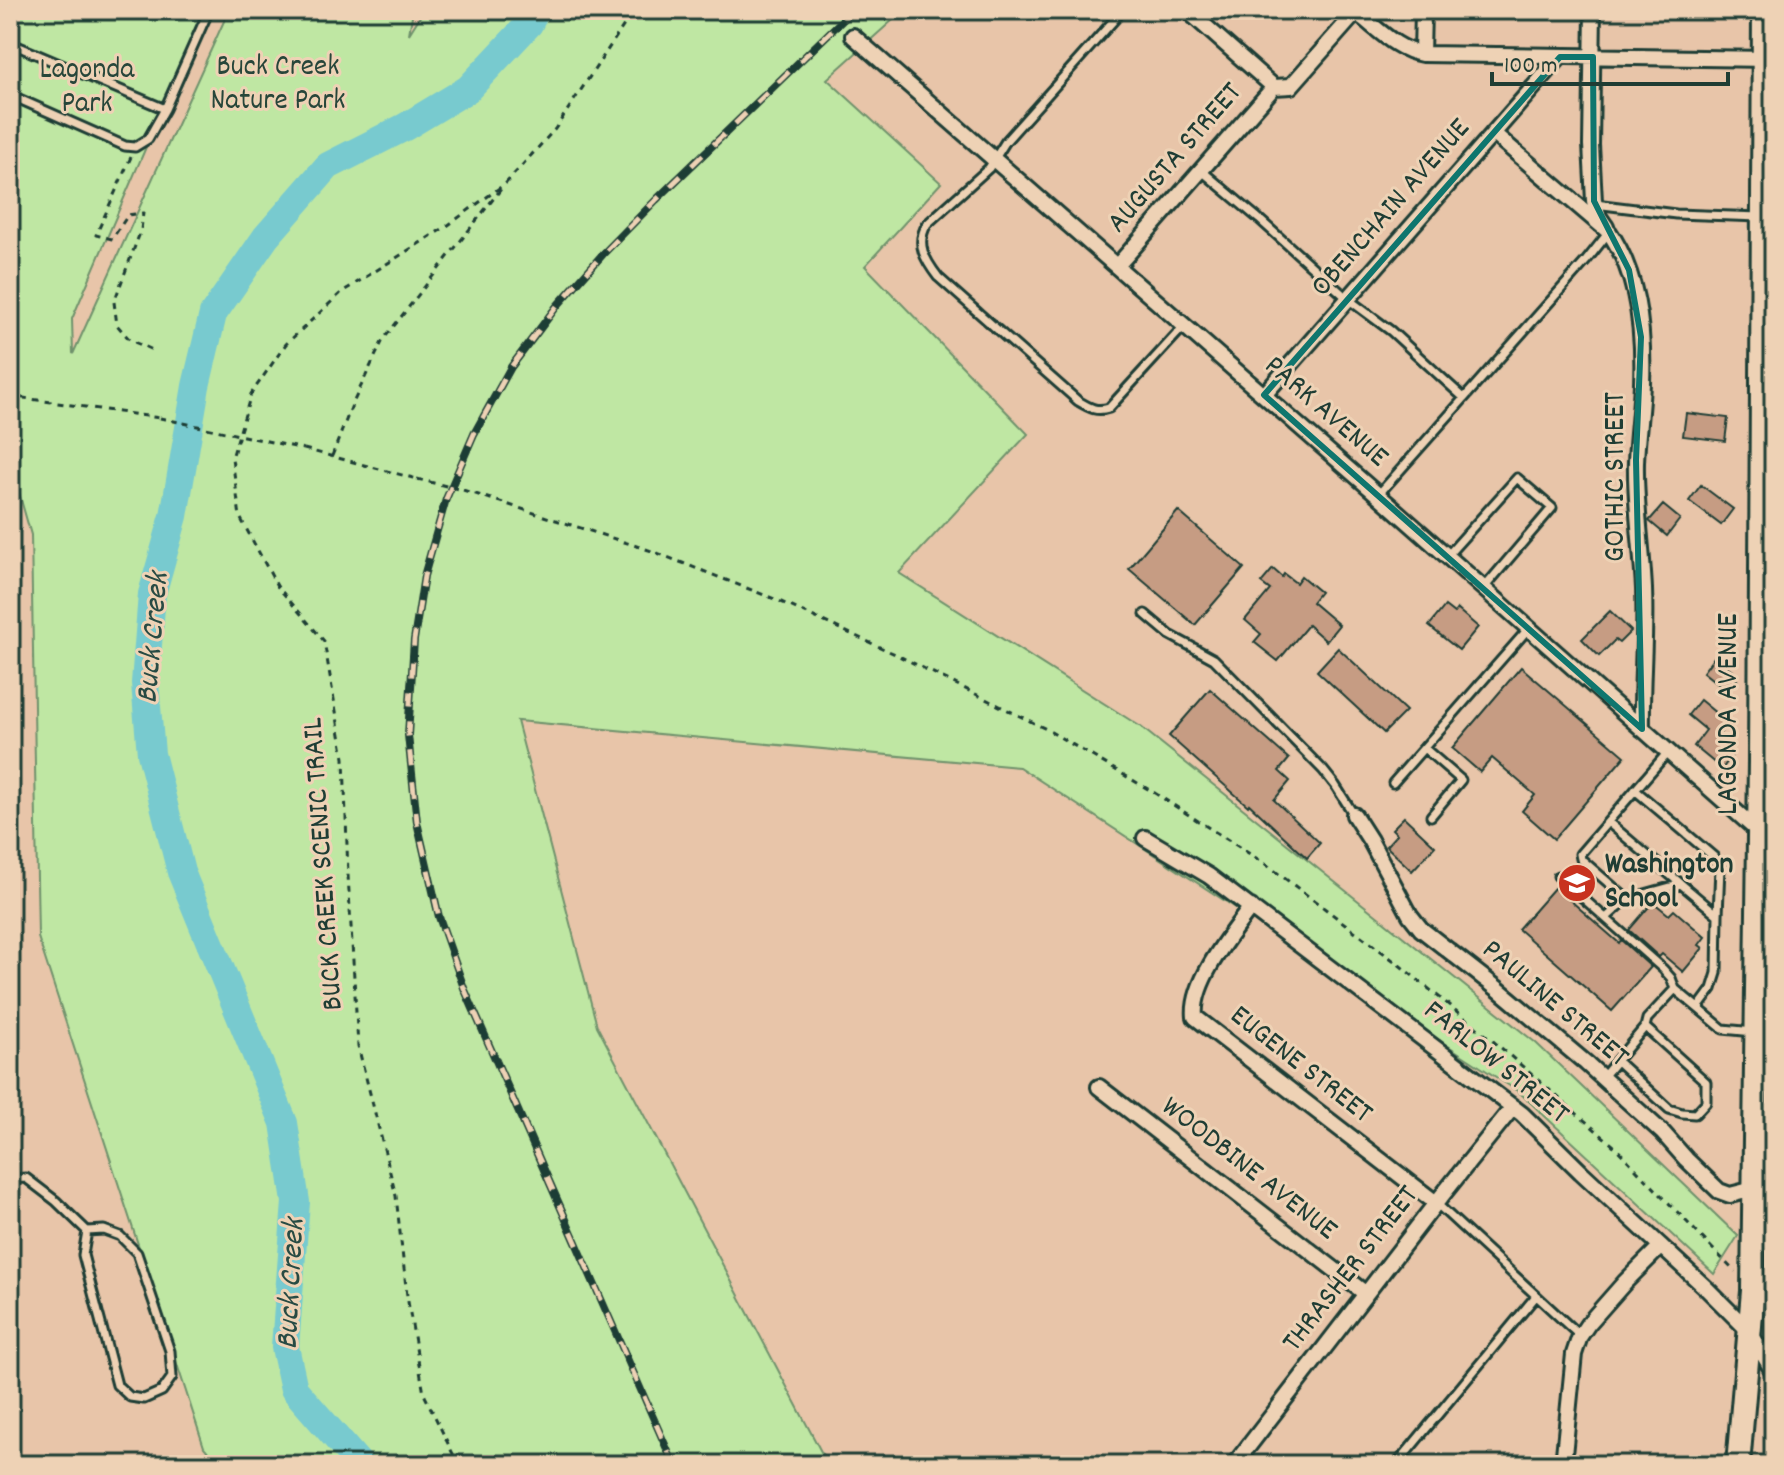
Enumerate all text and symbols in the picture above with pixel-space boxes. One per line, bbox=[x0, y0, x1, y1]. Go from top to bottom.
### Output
scale bar bbox=[1492, 36, 1728, 86]
park label: Buck Creek Nature Park bbox=[210, 47, 346, 124]
park label: Lagonda Park bbox=[40, 50, 135, 127]
text: 100 m bbox=[1504, 50, 1557, 84]
street label: AUGUSTA STREET bbox=[1098, 74, 1254, 244]
street label: OBENCHAIN AVENUE bbox=[1302, 110, 1482, 308]
street label: PARK AVENUE bbox=[1253, 347, 1397, 480]
street label: GOTHIC STREET bbox=[1596, 392, 1639, 562]
water label: Buck Creek bbox=[126, 568, 184, 705]
street label: LAGONDA AVENUE bbox=[1709, 613, 1752, 815]
street label: BUCK CREEK SCENIC TRAIL bbox=[293, 716, 357, 1012]
place label: Washington School bbox=[1605, 845, 1734, 922]
school or university icon: Washington School bbox=[1556, 862, 1598, 904]
street label: PAULINE STREET bbox=[1471, 931, 1637, 1079]
street label: FARLOW STREET bbox=[1413, 992, 1577, 1136]
street label: EUGENE STREET bbox=[1219, 996, 1381, 1136]
street label: WOODBINE AVENUE bbox=[1151, 1087, 1346, 1253]
street label: THRASHER STREET bbox=[1273, 1178, 1431, 1362]
water label: Buck Creek bbox=[267, 1214, 320, 1351]

